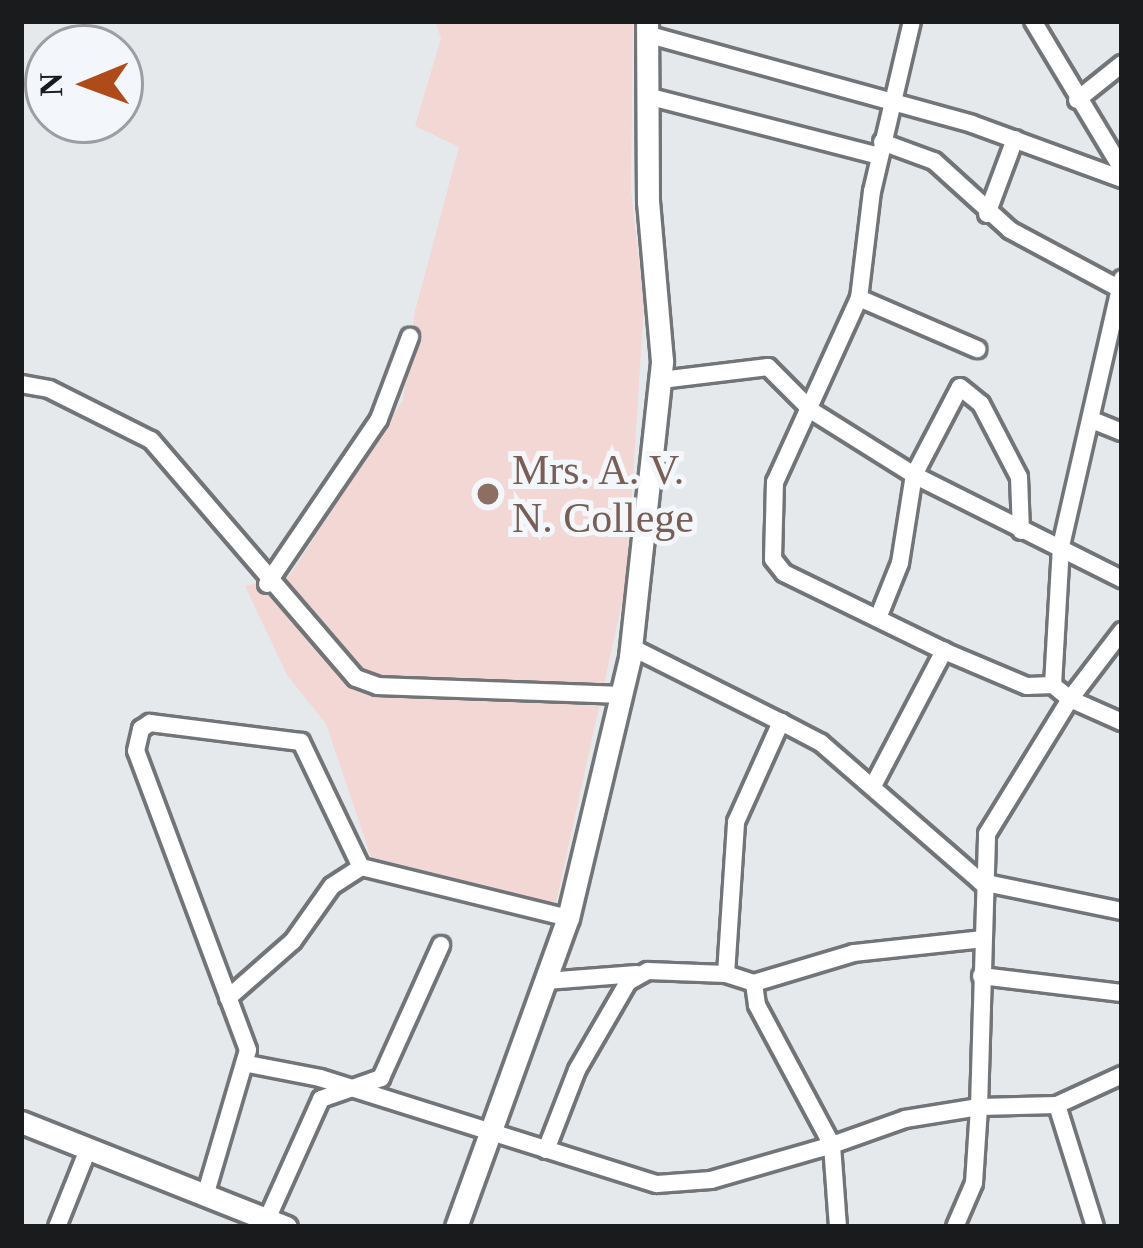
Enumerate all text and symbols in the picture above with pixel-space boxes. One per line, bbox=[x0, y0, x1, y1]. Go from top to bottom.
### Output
north arrow bbox=[24, 24, 144, 144]
text: N bbox=[33, 72, 69, 97]
place label: Mrs. A. V. N. College bbox=[512, 445, 694, 544]
marker: Mrs. A. V. N. College bbox=[475, 481, 501, 507]

